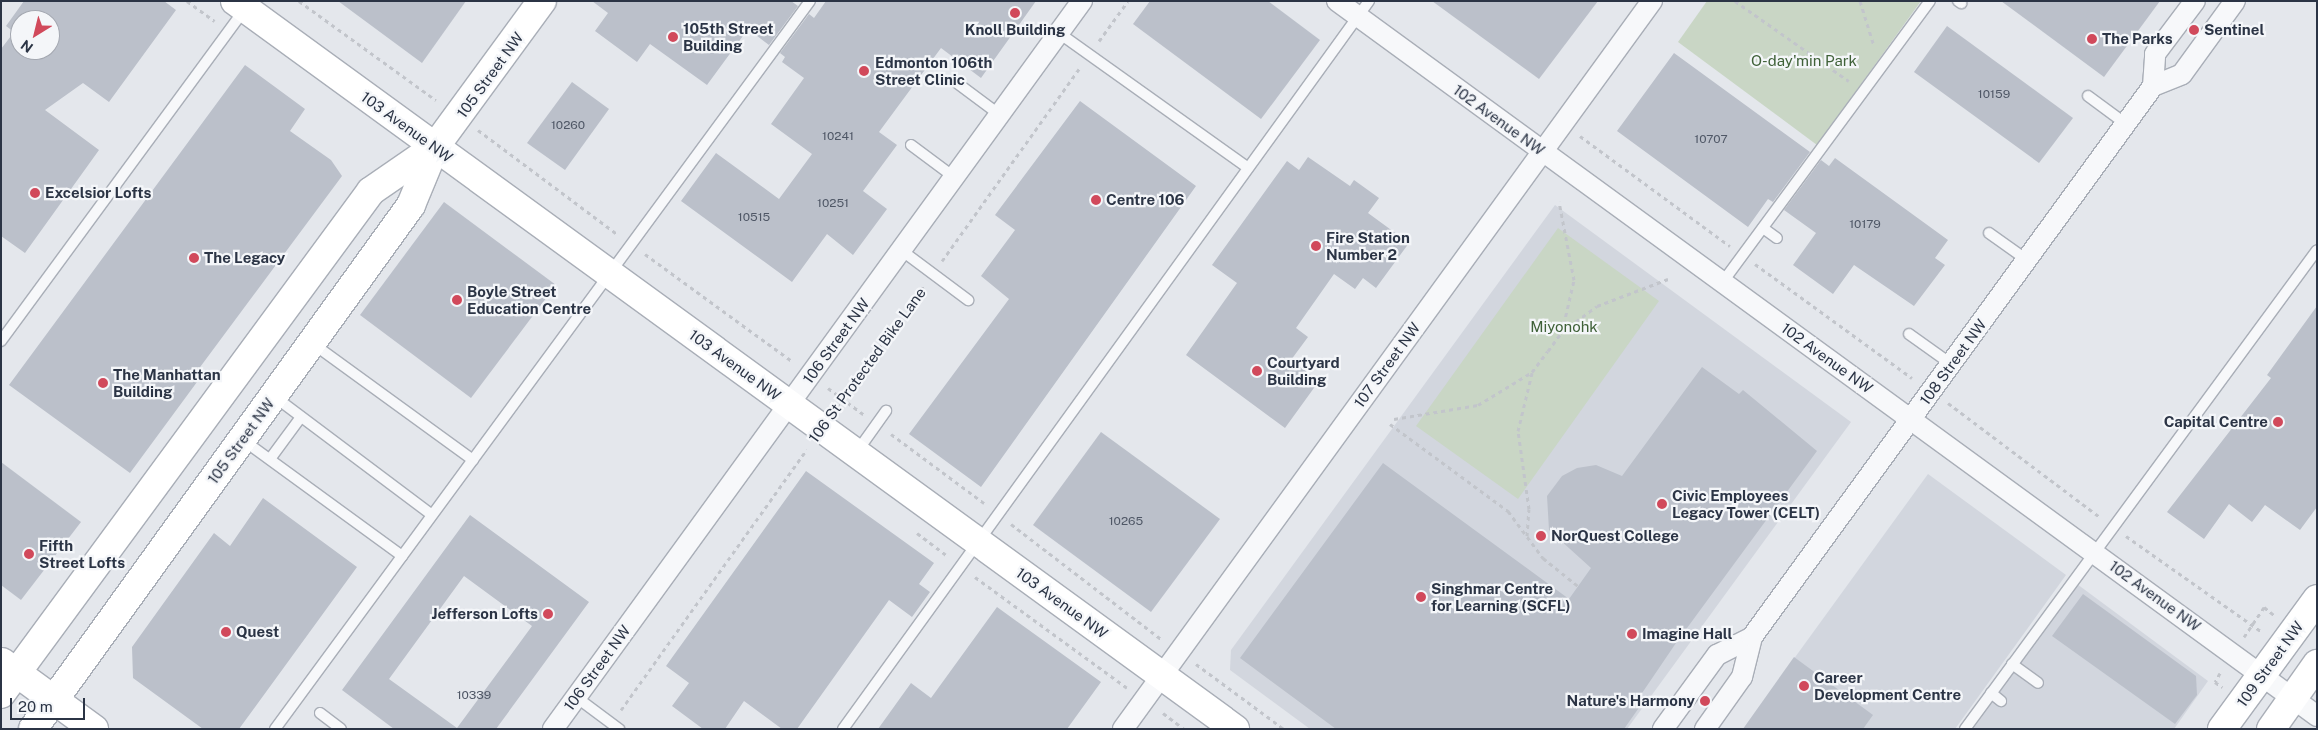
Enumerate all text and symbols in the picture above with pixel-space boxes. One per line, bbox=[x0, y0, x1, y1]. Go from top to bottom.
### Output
marker: Knoll Building bbox=[1009, 7, 1021, 19]
north arrow bbox=[10, 10, 60, 60]
place label: 105th Street Building bbox=[683, 19, 774, 54]
place label: Knoll Building bbox=[965, 21, 1065, 39]
place label: Sentinel bbox=[2204, 21, 2264, 39]
marker: Sentinel bbox=[2188, 24, 2200, 36]
street label: 105 Street NW bbox=[453, 29, 527, 121]
place label: The Parks bbox=[2102, 30, 2173, 48]
marker: 105th Street Building bbox=[667, 31, 679, 43]
marker: The Parks bbox=[2086, 33, 2098, 45]
text: N bbox=[18, 37, 36, 56]
park label: O-day'min Park bbox=[1751, 52, 1857, 70]
place label: Edmonton 106th Street Clinic bbox=[875, 53, 992, 88]
marker: Edmonton 106th Street Clinic bbox=[857, 64, 871, 78]
street label: 102 Avenue NW bbox=[1450, 81, 1548, 159]
street label: 103 Avenue NW bbox=[358, 88, 456, 166]
house number: 10159 bbox=[1978, 88, 2010, 102]
house number: 10260 bbox=[551, 119, 585, 133]
house number: 10241 bbox=[822, 130, 854, 144]
house number: 10707 bbox=[1694, 133, 1728, 147]
place label: Excelsior Lofts bbox=[45, 184, 151, 202]
marker: Excelsior Lofts bbox=[29, 187, 41, 199]
place label: Centre 106 bbox=[1106, 191, 1184, 209]
marker: Centre 106 bbox=[1090, 194, 1102, 206]
house number: 10251 bbox=[817, 197, 849, 211]
house number: 10515 bbox=[738, 211, 770, 225]
house number: 10179 bbox=[1849, 218, 1881, 232]
place label: Fire Station Number 2 bbox=[1326, 228, 1410, 263]
marker: Fire Station Number 2 bbox=[1310, 240, 1322, 252]
place label: The Legacy bbox=[204, 249, 285, 267]
marker: The Legacy bbox=[188, 252, 200, 264]
place label: Boyle Street Education Centre bbox=[467, 282, 591, 317]
street label: 106 St Protected Bike Lane bbox=[805, 284, 929, 446]
marker: Boyle Street Education Centre bbox=[451, 294, 463, 306]
street label: 106 Street NW bbox=[799, 295, 873, 387]
street label: 108 Street NW bbox=[1916, 316, 1990, 408]
park label: Miyonohk bbox=[1530, 318, 1598, 336]
street label: 107 Street NW bbox=[1350, 319, 1424, 411]
street label: 102 Avenue NW bbox=[1778, 319, 1876, 397]
street label: 103 Avenue NW bbox=[686, 326, 784, 404]
place label: Courtyard Building bbox=[1267, 353, 1340, 388]
place label: The Manhattan Building bbox=[113, 365, 221, 400]
marker: Courtyard Building bbox=[1251, 365, 1263, 377]
marker: The Manhattan Building bbox=[97, 377, 109, 389]
street label: 105 Street NW bbox=[204, 395, 278, 487]
place label: Capital Centre bbox=[2164, 413, 2268, 431]
marker: Capital Centre bbox=[2272, 416, 2284, 428]
place label: Civic Employees Legacy Tower (CELT) bbox=[1672, 486, 1820, 521]
marker: Civic Employees Legacy Tower (CELT) bbox=[1656, 498, 1668, 510]
house number: 10265 bbox=[1109, 515, 1143, 529]
place label: NorQuest College bbox=[1551, 527, 1679, 545]
marker: NorQuest College bbox=[1535, 530, 1547, 542]
place label: Fifth Street Lofts bbox=[39, 536, 125, 571]
marker: Fifth Street Lofts bbox=[23, 548, 35, 560]
street label: 102 Avenue NW bbox=[2106, 557, 2204, 635]
street label: 103 Avenue NW bbox=[1013, 564, 1111, 642]
place label: Singhmar Centre for Learning (SCFL) bbox=[1431, 579, 1570, 614]
marker: Singhmar Centre for Learning (SCFL) bbox=[1415, 591, 1427, 603]
place label: Jefferson Lofts bbox=[431, 605, 538, 623]
marker: Jefferson Lofts bbox=[542, 608, 554, 620]
street label: 109 Street NW bbox=[2233, 618, 2307, 710]
street label: 106 Street NW bbox=[560, 622, 634, 714]
place label: Quest bbox=[236, 623, 279, 641]
place label: Imagine Hall bbox=[1642, 625, 1733, 643]
marker: Quest bbox=[220, 626, 232, 638]
marker: Imagine Hall bbox=[1626, 628, 1638, 640]
place label: Career Development Centre bbox=[1814, 668, 1961, 703]
marker: Career Development Centre bbox=[1798, 680, 1810, 692]
scale bar bbox=[12, 688, 88, 720]
house number: 10339 bbox=[457, 689, 491, 703]
place label: Nature's Harmony bbox=[1566, 692, 1695, 710]
marker: Nature's Harmony bbox=[1699, 695, 1711, 707]
text: 20 m bbox=[18, 698, 53, 715]

